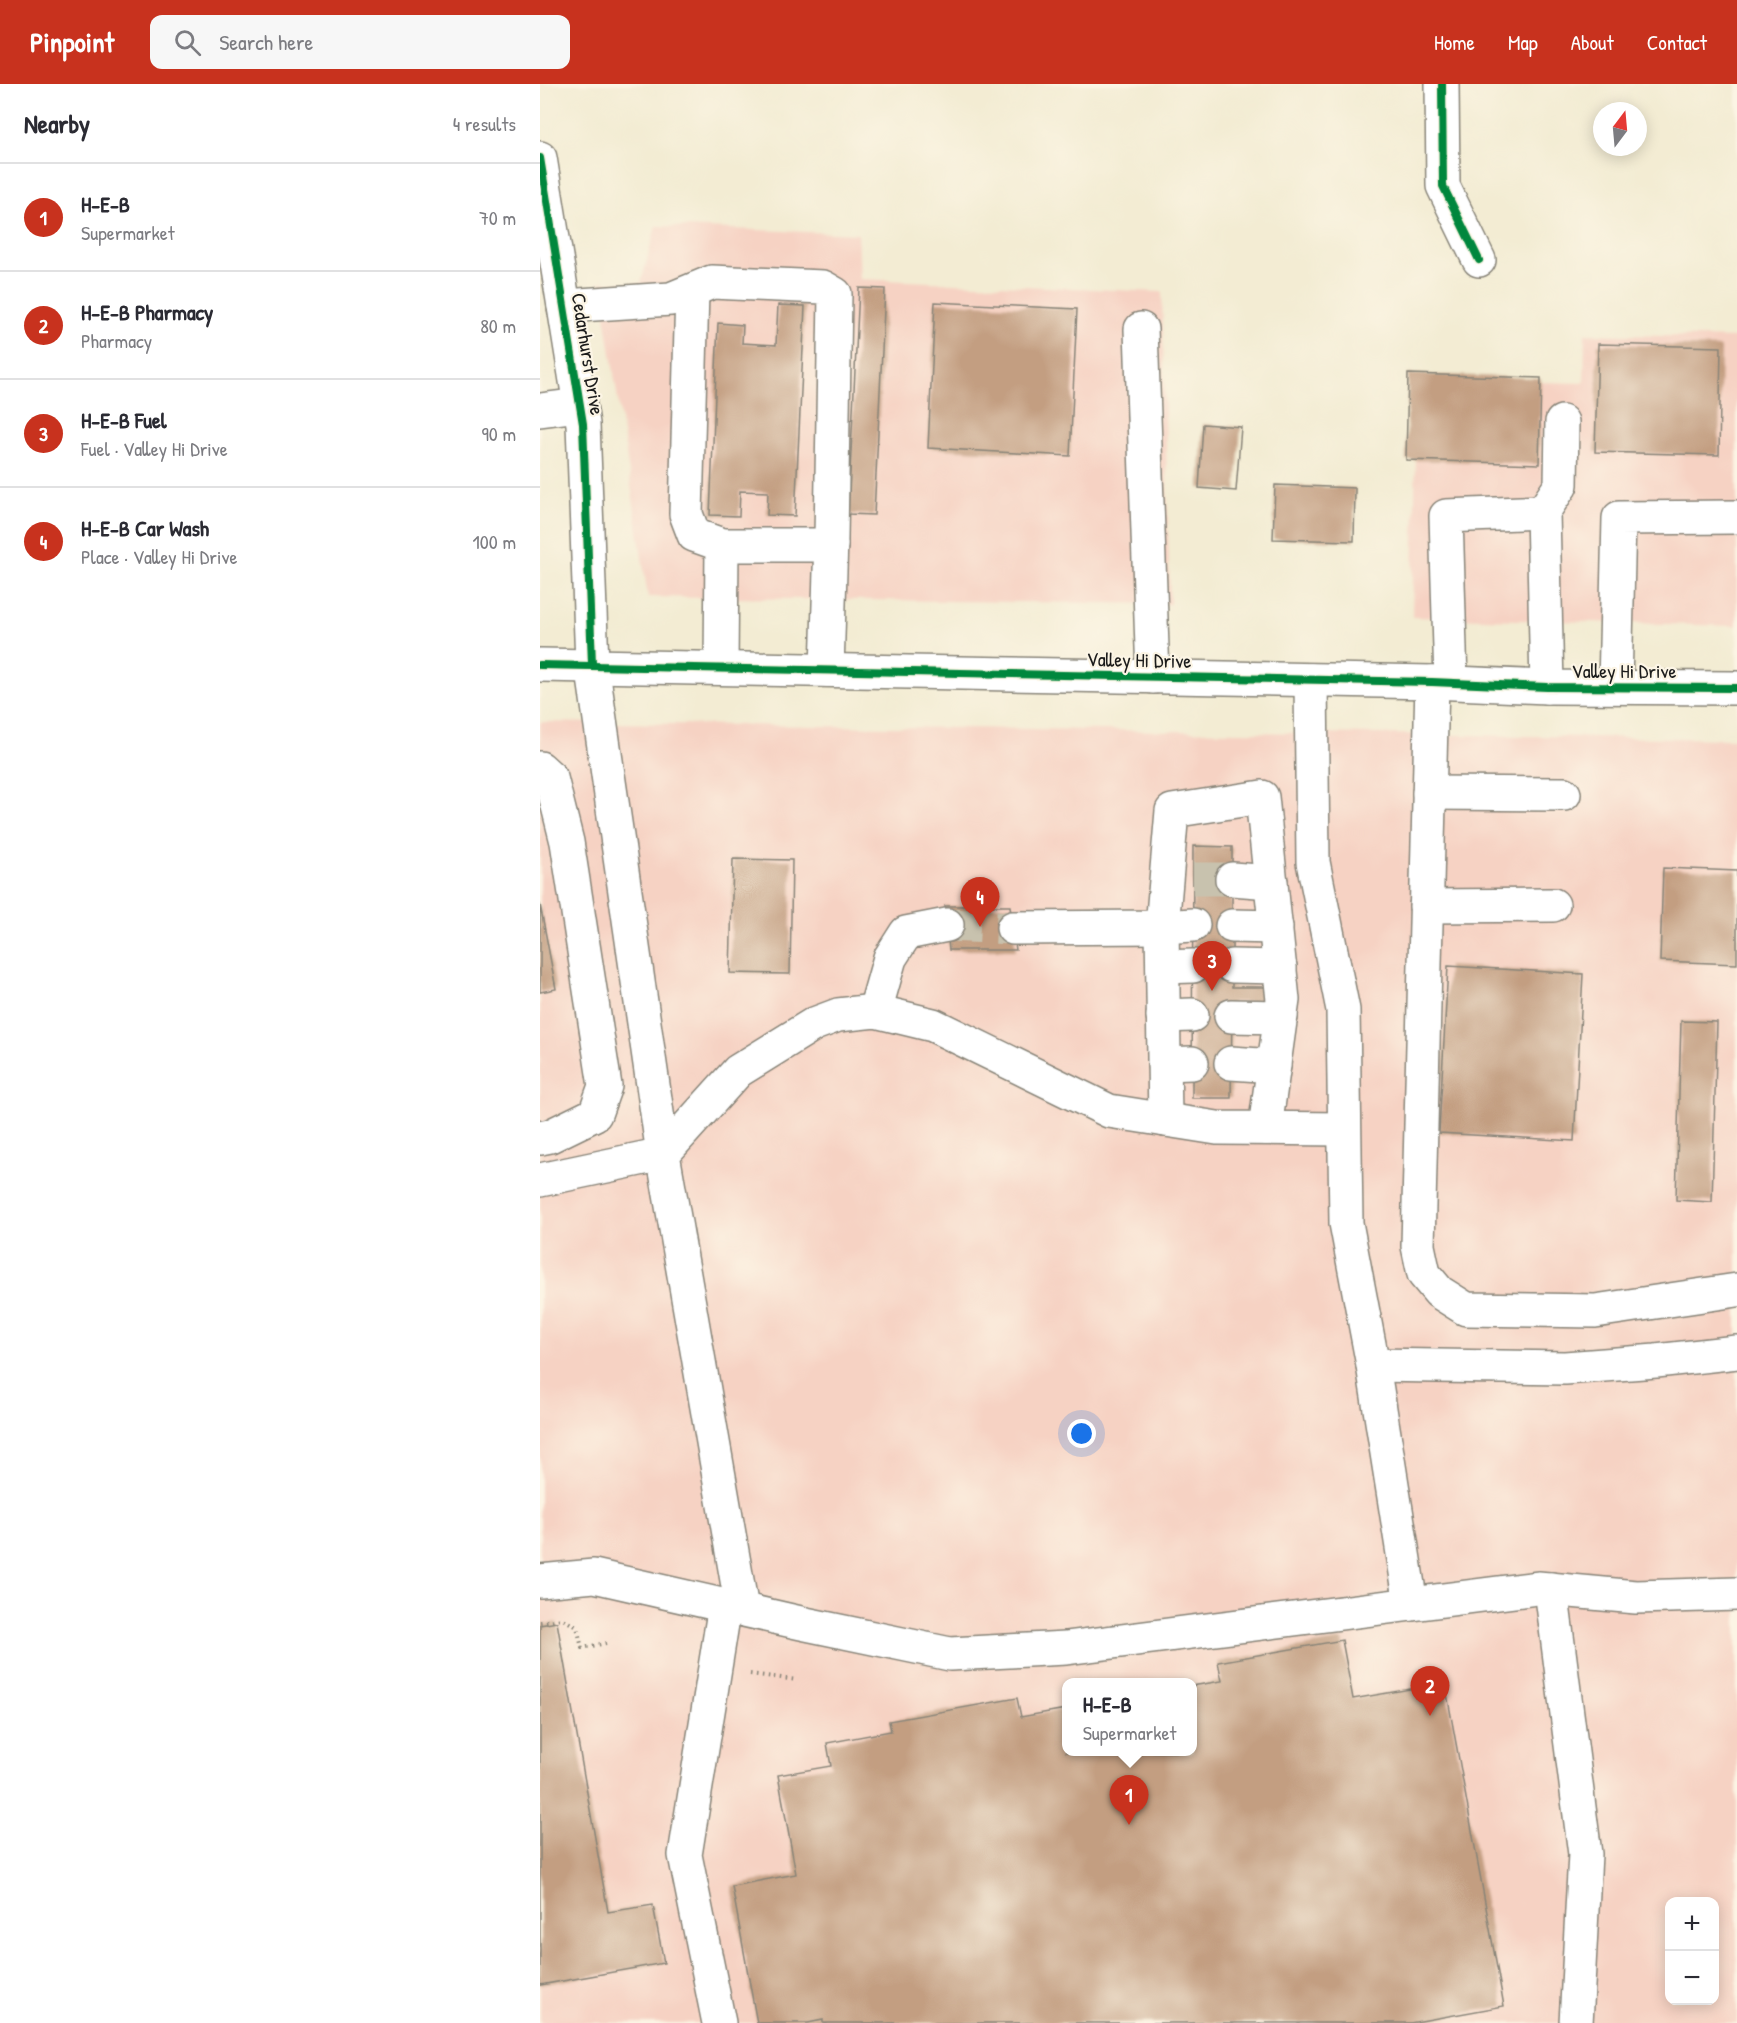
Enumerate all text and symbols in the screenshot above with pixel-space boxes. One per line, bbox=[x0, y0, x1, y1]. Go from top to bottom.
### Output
search box bbox=[150, 15, 570, 69]
text: Pinpoint bbox=[30, 23, 114, 61]
icon: search bbox=[171, 26, 204, 59]
text: Search here bbox=[219, 27, 313, 57]
text: Home bbox=[1434, 28, 1475, 57]
text: Map bbox=[1508, 28, 1538, 57]
text: About bbox=[1571, 28, 1614, 57]
text: Contact bbox=[1647, 28, 1707, 57]
north arrow bbox=[1593, 102, 1647, 156]
text: Nearby bbox=[24, 106, 90, 141]
text: 4 results bbox=[453, 110, 516, 137]
text: H-E-B bbox=[81, 189, 130, 219]
text: 1 bbox=[40, 204, 47, 231]
text: 70 m bbox=[479, 204, 516, 231]
text: Supermarket bbox=[81, 219, 175, 246]
street label: Cedarhurst Drive bbox=[566, 291, 611, 417]
text: H-E-B Pharmacy bbox=[81, 297, 213, 327]
text: 2 bbox=[39, 312, 48, 339]
text: 80 m bbox=[480, 312, 516, 339]
text: Pharmacy bbox=[81, 327, 152, 354]
text: H-E-B Fuel bbox=[81, 405, 167, 435]
text: 3 bbox=[39, 420, 48, 447]
text: 90 m bbox=[482, 420, 516, 447]
text: Fuel · Valley Hi Drive bbox=[81, 435, 228, 462]
text: H-E-B Car Wash bbox=[81, 513, 209, 543]
text: 4 bbox=[40, 528, 47, 555]
text: 100 m bbox=[473, 528, 516, 555]
text: Place · Valley Hi Drive bbox=[81, 543, 238, 570]
street label: Valley Hi Drive bbox=[1086, 645, 1192, 674]
street label: Valley Hi Drive bbox=[1572, 657, 1676, 684]
pin: 4 bbox=[960, 878, 1000, 927]
pin: 3 bbox=[1192, 942, 1232, 991]
your location bbox=[1067, 1419, 1096, 1448]
pin: 2 bbox=[1410, 1666, 1450, 1716]
popup bbox=[1062, 1678, 1197, 1756]
text: H-E-B bbox=[1083, 1689, 1132, 1719]
text: Supermarket bbox=[1083, 1719, 1176, 1746]
pin: 1 bbox=[1110, 1776, 1148, 1825]
map controls bbox=[1665, 1897, 1719, 2005]
button: + bbox=[1665, 1897, 1719, 1951]
button: − bbox=[1665, 1951, 1719, 2005]

